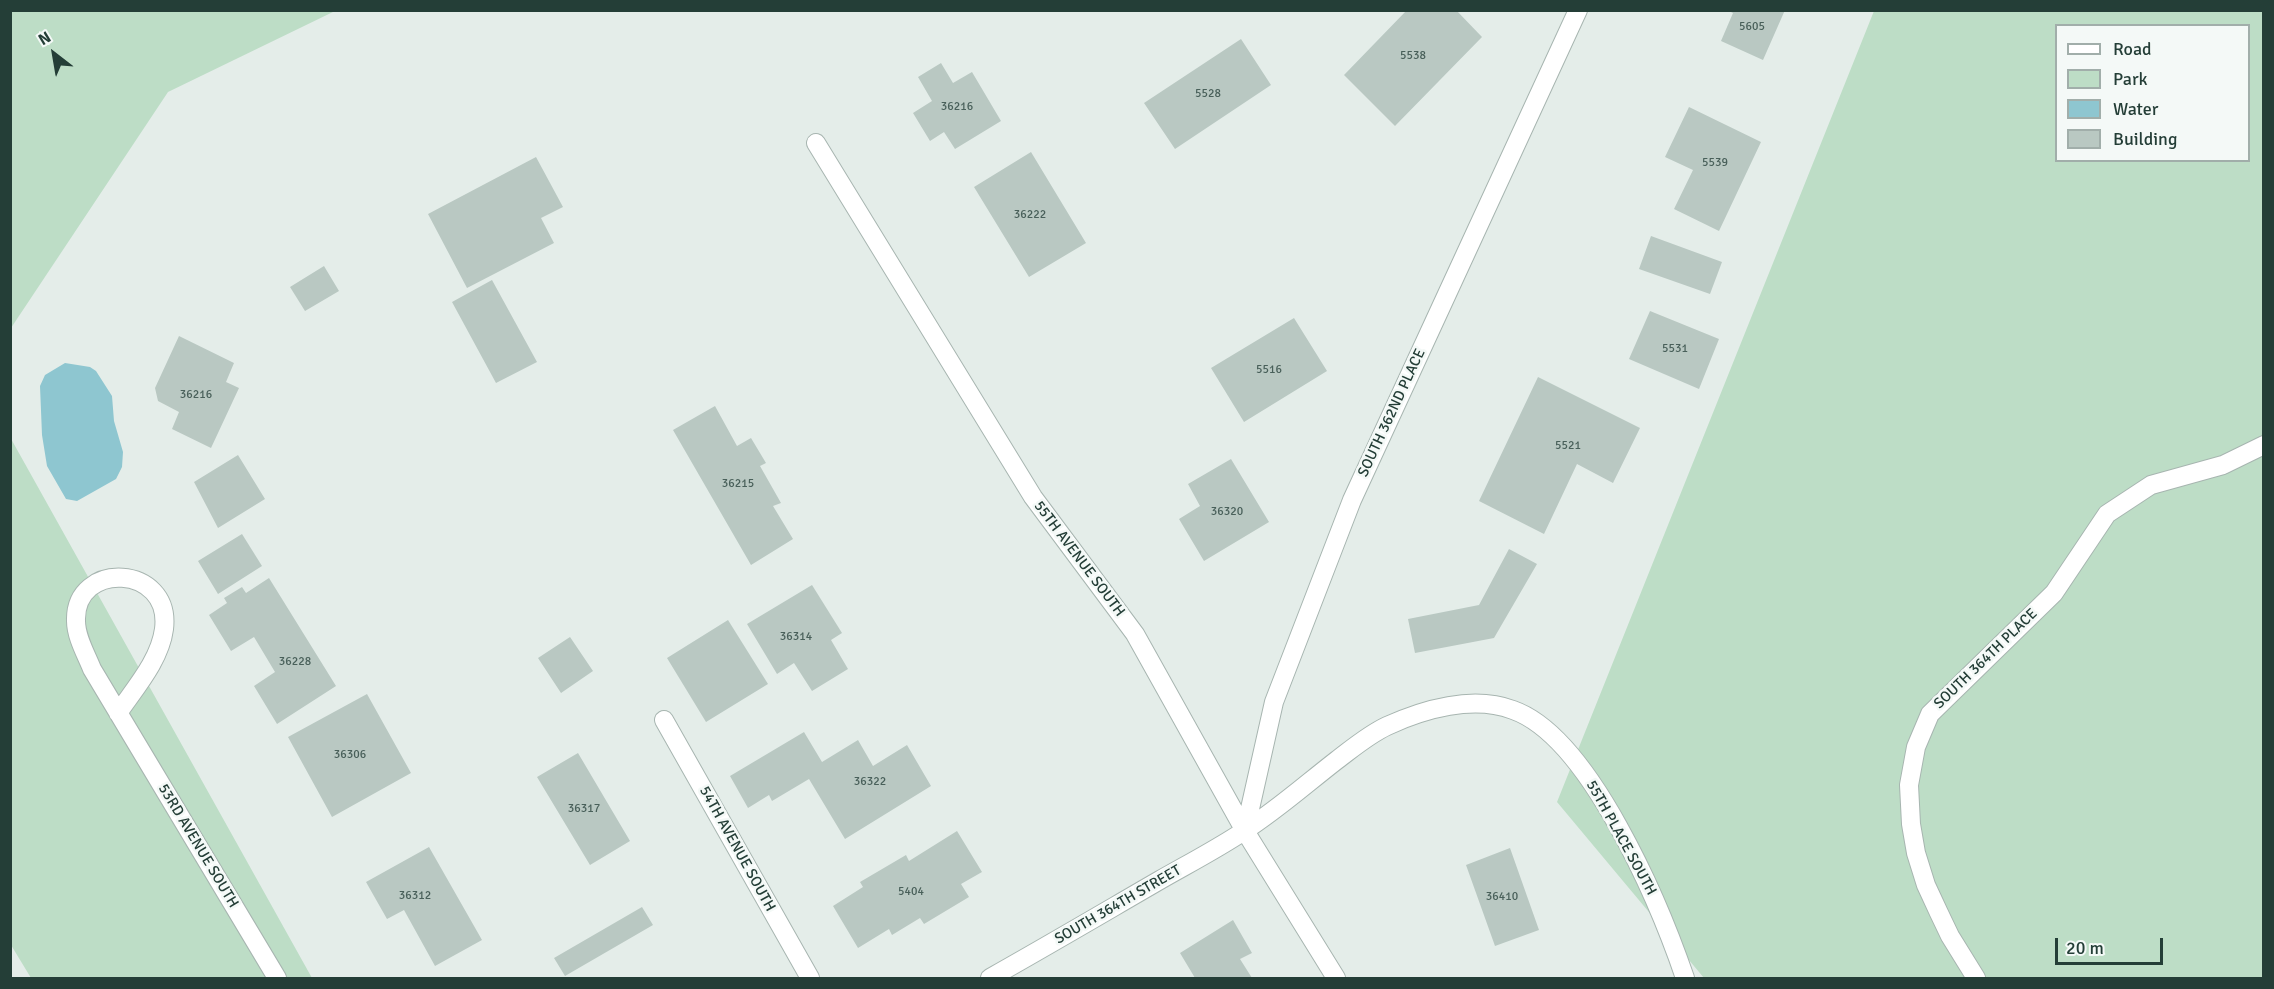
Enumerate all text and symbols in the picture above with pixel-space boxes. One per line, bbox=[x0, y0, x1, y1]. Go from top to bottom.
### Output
house number: 5605 bbox=[1739, 20, 1765, 34]
north arrow bbox=[24, 24, 84, 84]
legend bbox=[2055, 24, 2250, 162]
text: N bbox=[35, 27, 55, 50]
text: Road bbox=[2113, 38, 2152, 60]
house number: 5538 bbox=[1400, 49, 1426, 63]
text: Park bbox=[2113, 68, 2148, 90]
house number: 5528 bbox=[1195, 87, 1221, 101]
text: Water bbox=[2113, 98, 2158, 120]
house number: 36216 bbox=[941, 100, 973, 114]
text: Building bbox=[2113, 128, 2177, 150]
house number: 5539 bbox=[1702, 156, 1728, 170]
house number: 36222 bbox=[1014, 208, 1046, 222]
house number: 5531 bbox=[1662, 342, 1688, 356]
street label: SOUTH 362ND PLACE bbox=[1354, 346, 1430, 480]
house number: 5516 bbox=[1256, 363, 1282, 377]
house number: 36216 bbox=[180, 388, 212, 402]
house number: 5521 bbox=[1555, 439, 1581, 453]
house number: 36215 bbox=[722, 477, 754, 491]
street label: 55TH AVENUE SOUTH bbox=[1030, 498, 1128, 620]
house number: 36320 bbox=[1211, 505, 1243, 519]
street label: SOUTH 364TH PLACE bbox=[1931, 605, 2041, 713]
house number: 36314 bbox=[780, 630, 812, 644]
house number: 36228 bbox=[279, 655, 311, 669]
house number: 36306 bbox=[334, 748, 366, 762]
house number: 36322 bbox=[854, 775, 886, 789]
street label: 55TH PLACE SOUTH bbox=[1582, 777, 1660, 899]
street label: 53RD AVENUE SOUTH bbox=[154, 781, 242, 911]
street label: 54TH AVENUE SOUTH bbox=[695, 783, 779, 915]
house number: 36317 bbox=[568, 802, 600, 816]
street label: SOUTH 364TH STREET bbox=[1052, 862, 1184, 948]
house number: 5404 bbox=[898, 885, 924, 899]
house number: 36312 bbox=[399, 889, 431, 903]
house number: 36410 bbox=[1486, 890, 1518, 904]
scale bar bbox=[2058, 926, 2166, 964]
text: 20 m bbox=[2066, 937, 2104, 959]

